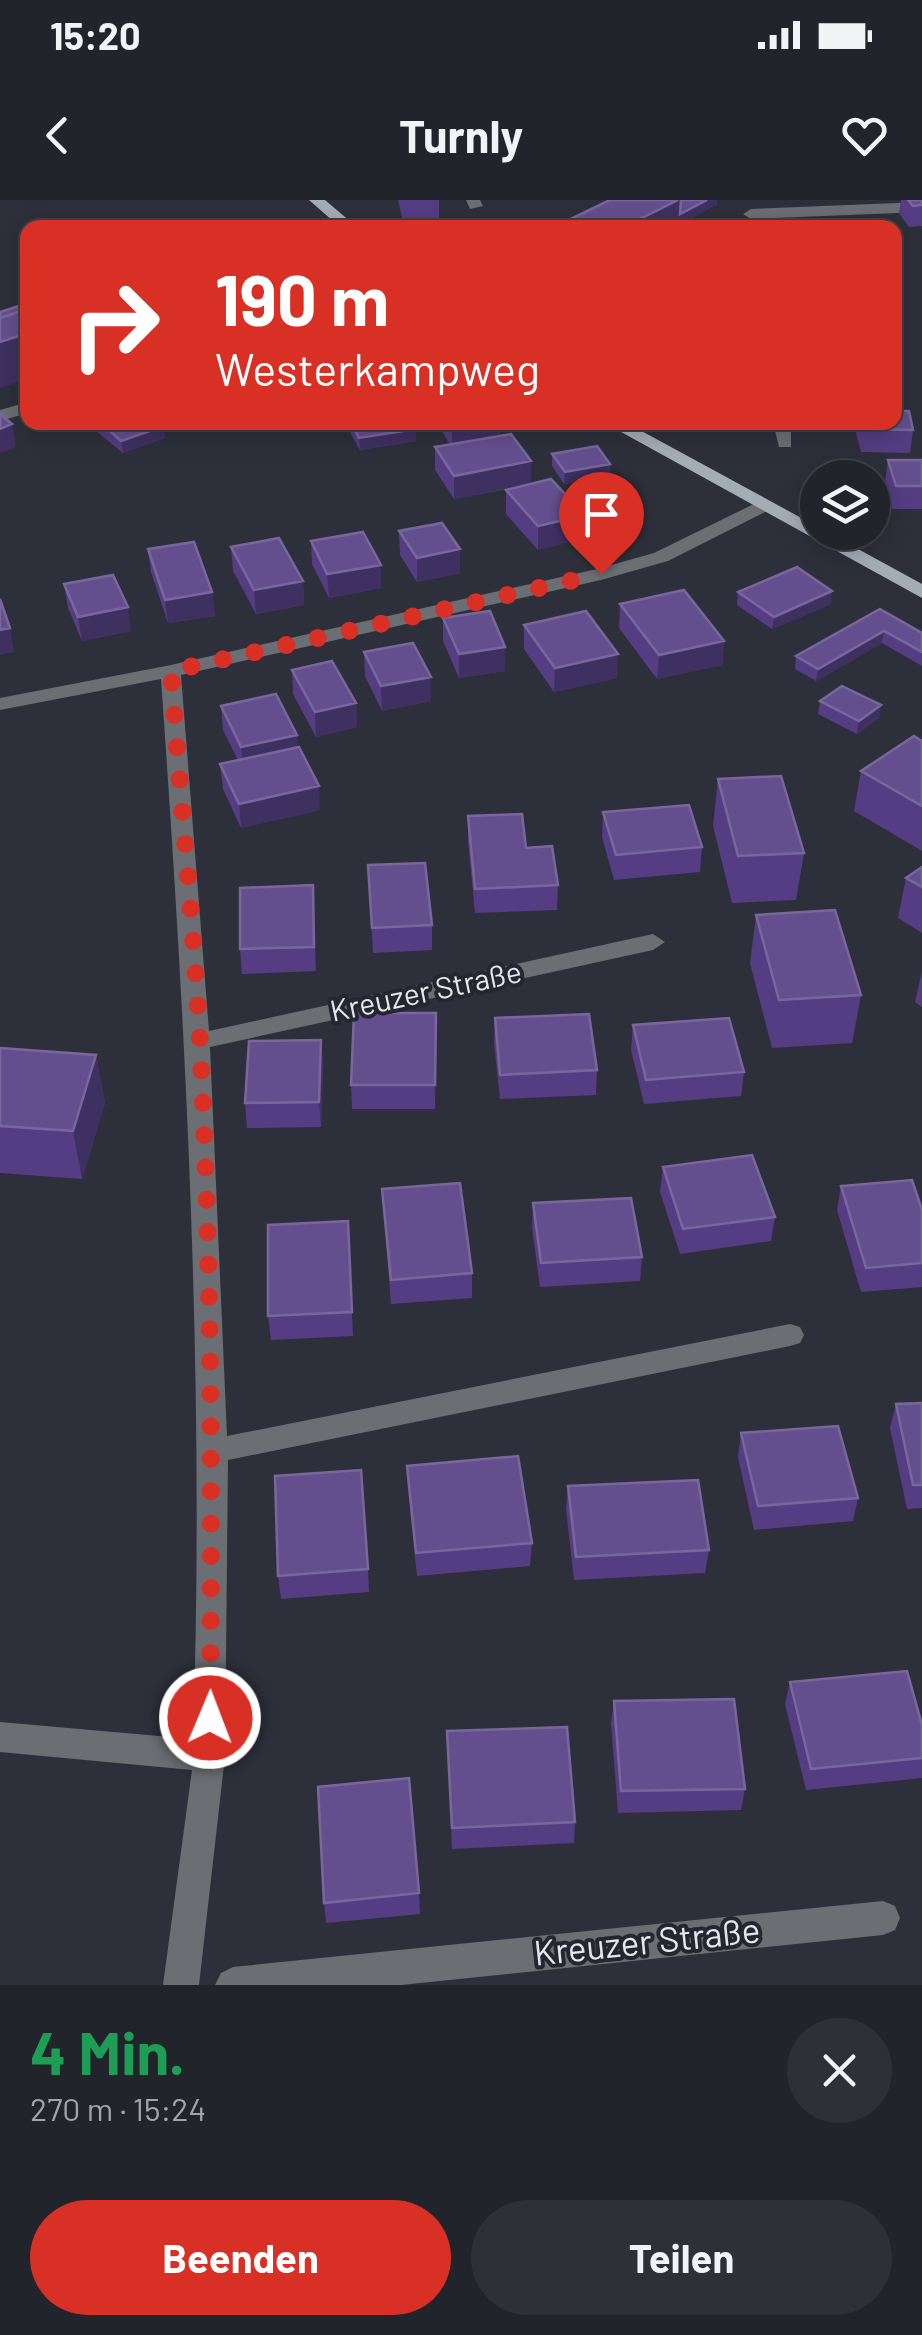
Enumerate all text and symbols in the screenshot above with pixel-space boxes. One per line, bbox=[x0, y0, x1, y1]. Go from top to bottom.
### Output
text: 15:20 bbox=[50, 12, 141, 58]
icon: back bbox=[30, 108, 85, 163]
text: Turnly bbox=[399, 108, 523, 162]
icon: heart bbox=[837, 108, 892, 163]
text: 190 m bbox=[215, 256, 389, 340]
icon: right bbox=[50, 260, 180, 390]
text: Westerkampweg bbox=[215, 341, 540, 395]
map controls bbox=[800, 460, 890, 550]
button: layers bbox=[800, 460, 890, 550]
pin bbox=[559, 472, 644, 575]
icon: arrive bbox=[574, 487, 629, 542]
street label: Kreuzer Straße bbox=[327, 952, 525, 1028]
position arrow bbox=[158, 1666, 262, 1770]
street label: Kreuzer Straße bbox=[532, 1907, 762, 1973]
text: 4 Min. bbox=[30, 2015, 185, 2087]
button: close bbox=[787, 2018, 892, 2123]
text: 270 m · 15:24 bbox=[30, 2089, 206, 2127]
button: Beenden bbox=[30, 2200, 451, 2315]
button: Teilen bbox=[471, 2200, 892, 2315]

